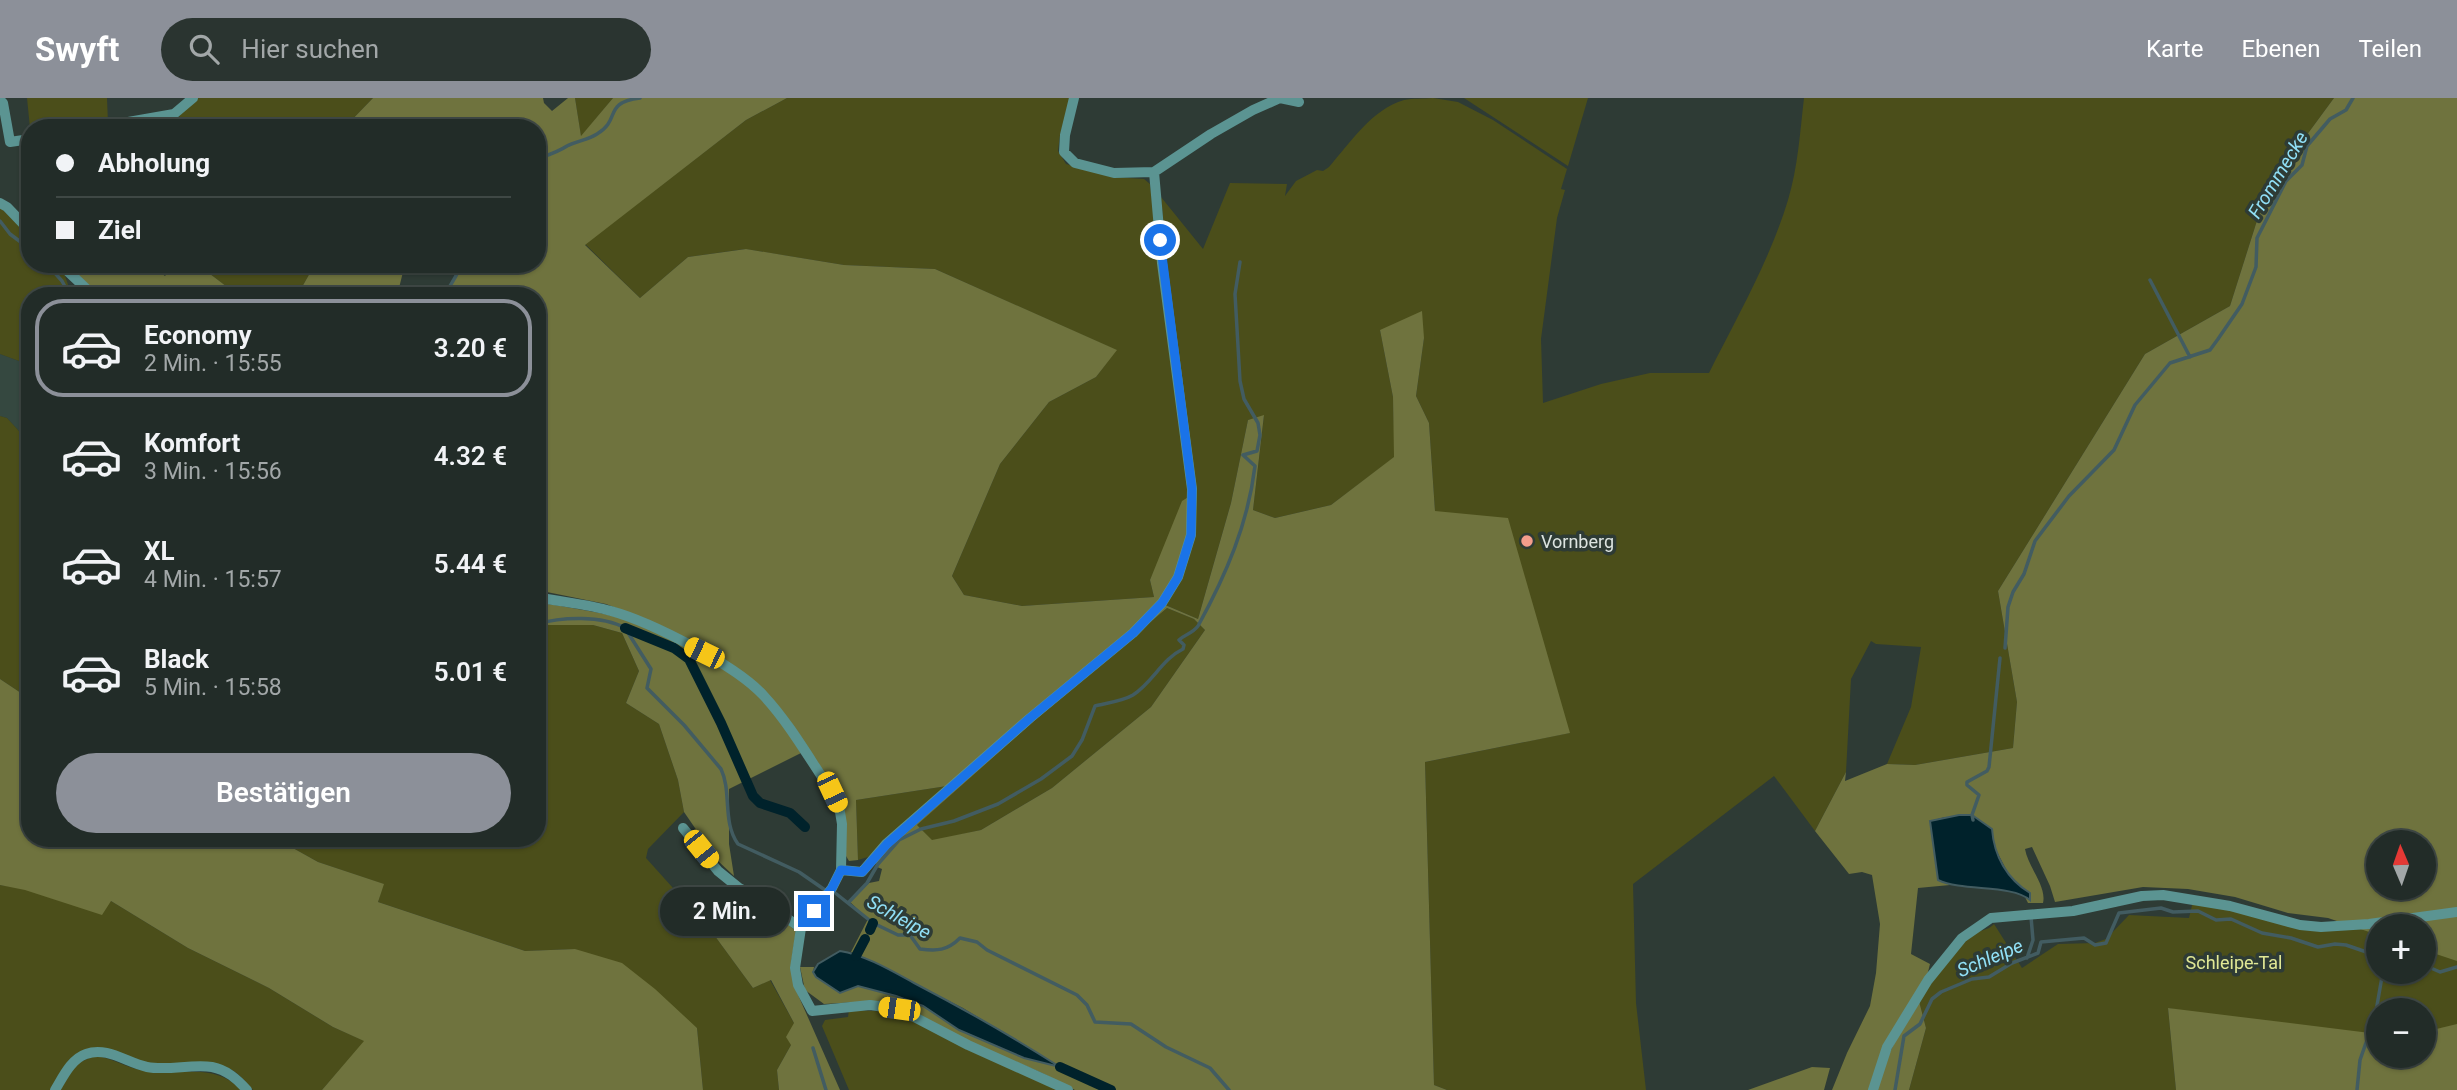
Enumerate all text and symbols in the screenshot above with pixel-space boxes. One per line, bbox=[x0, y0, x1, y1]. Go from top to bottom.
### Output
search box bbox=[161, 18, 651, 81]
text: Swyft bbox=[35, 30, 119, 69]
icon: search bbox=[185, 30, 223, 68]
text: Hier suchen bbox=[241, 34, 379, 64]
text: Karte bbox=[2146, 35, 2203, 63]
text: Ebenen bbox=[2241, 35, 2320, 63]
text: Teilen bbox=[2358, 35, 2422, 63]
water label: Frommecke bbox=[2243, 127, 2313, 223]
text: Abholung bbox=[98, 148, 210, 178]
text: Ziel bbox=[98, 215, 142, 245]
route start bbox=[1144, 224, 1176, 256]
icon: car bbox=[60, 317, 123, 380]
text: Economy bbox=[144, 320, 251, 350]
text: 3.20 € bbox=[434, 333, 507, 363]
text: 2 Min. · 15:55 bbox=[144, 350, 282, 377]
icon: car bbox=[60, 425, 123, 488]
text: Komfort bbox=[144, 428, 240, 458]
text: 4.32 € bbox=[434, 441, 507, 471]
text: 3 Min. · 15:56 bbox=[144, 458, 282, 485]
place label: Vornberg bbox=[1541, 531, 1614, 552]
icon: car bbox=[60, 533, 123, 596]
marker: Vornberg bbox=[1519, 533, 1535, 549]
text: XL bbox=[144, 536, 175, 566]
text: 5.44 € bbox=[434, 549, 507, 579]
text: 4 Min. · 15:57 bbox=[144, 566, 282, 593]
car bbox=[681, 634, 728, 672]
icon: car bbox=[60, 641, 123, 704]
text: Black bbox=[144, 644, 209, 674]
text: 5.01 € bbox=[434, 657, 507, 687]
text: 5 Min. · 15:58 bbox=[144, 674, 282, 701]
button: Bestätigen bbox=[56, 753, 511, 833]
car bbox=[814, 769, 851, 815]
car bbox=[680, 826, 723, 872]
north arrow bbox=[2366, 830, 2436, 900]
map controls bbox=[2366, 830, 2436, 1068]
callout: 2 Min. bbox=[660, 886, 790, 936]
water label: Schleipe bbox=[863, 890, 935, 944]
route end bbox=[798, 895, 830, 927]
text: 2 Min. bbox=[693, 898, 757, 925]
button: + bbox=[2366, 914, 2436, 984]
water label: Schleipe bbox=[1953, 934, 2027, 982]
park label: Schleipe-Tal bbox=[2186, 952, 2282, 973]
car bbox=[877, 996, 922, 1022]
button: − bbox=[2366, 998, 2436, 1068]

